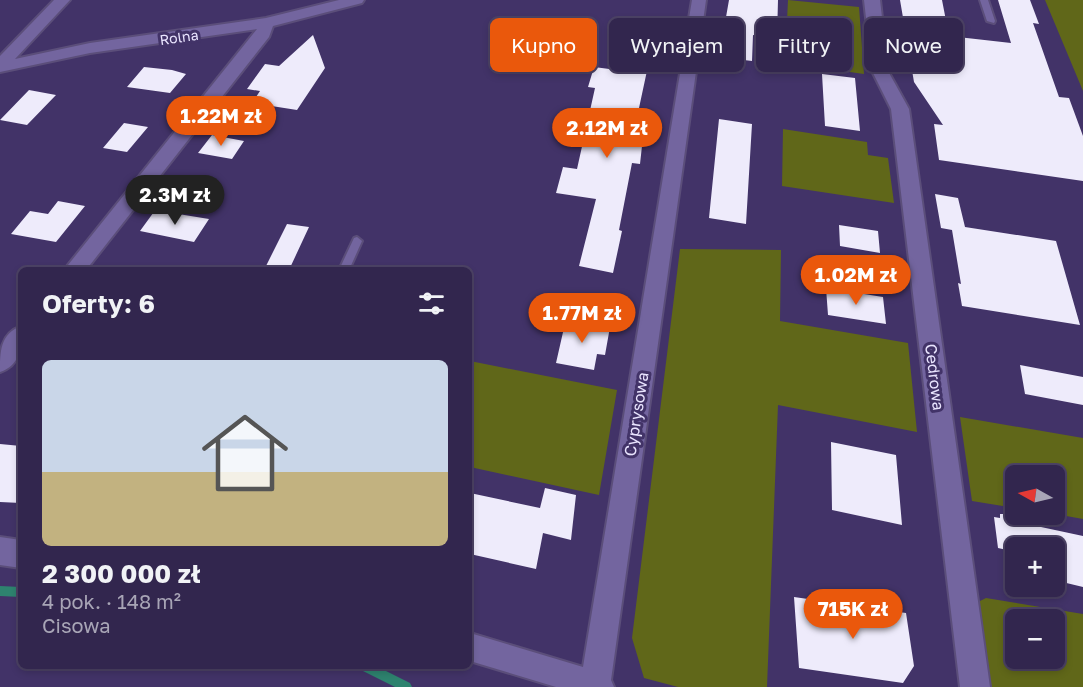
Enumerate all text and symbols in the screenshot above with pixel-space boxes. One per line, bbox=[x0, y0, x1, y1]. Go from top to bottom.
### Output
chip: Kupno bbox=[490, 18, 597, 72]
chip: Wynajem bbox=[609, 18, 744, 72]
chip: Filtry bbox=[756, 18, 852, 72]
chip: Nowe bbox=[864, 18, 963, 72]
street label: Rolna bbox=[159, 26, 199, 48]
pin: 1.22M zł bbox=[159, 96, 283, 147]
text: 1.22M zł bbox=[180, 103, 262, 127]
pin: 2.12M zł bbox=[545, 108, 669, 159]
text: 2.12M zł bbox=[566, 115, 648, 139]
pin: 2.3M zł bbox=[120, 175, 230, 226]
text: 2.3M zł bbox=[139, 182, 211, 206]
pin: 1.02M zł bbox=[794, 255, 918, 306]
text: 1.02M zł bbox=[815, 262, 897, 286]
icon: filters bbox=[415, 287, 448, 320]
text: Oferty: 6 bbox=[42, 288, 155, 319]
pin: 1.77M zł bbox=[520, 293, 644, 344]
text: 1.77M zł bbox=[543, 300, 622, 324]
street label: Cedrowa bbox=[921, 342, 949, 412]
street label: Cyprysowa bbox=[619, 370, 653, 458]
icon: home bbox=[191, 399, 299, 507]
north arrow bbox=[1005, 465, 1065, 525]
map controls bbox=[1005, 465, 1065, 669]
button: + bbox=[1005, 537, 1065, 597]
text: 2 300 000 zł bbox=[42, 558, 201, 589]
text: 4 pok. · 148 m² bbox=[42, 589, 181, 613]
pin: 715K zł bbox=[798, 589, 908, 640]
text: 715K zł bbox=[818, 596, 888, 620]
button: − bbox=[1005, 609, 1065, 669]
text: Cisowa bbox=[42, 613, 110, 637]

